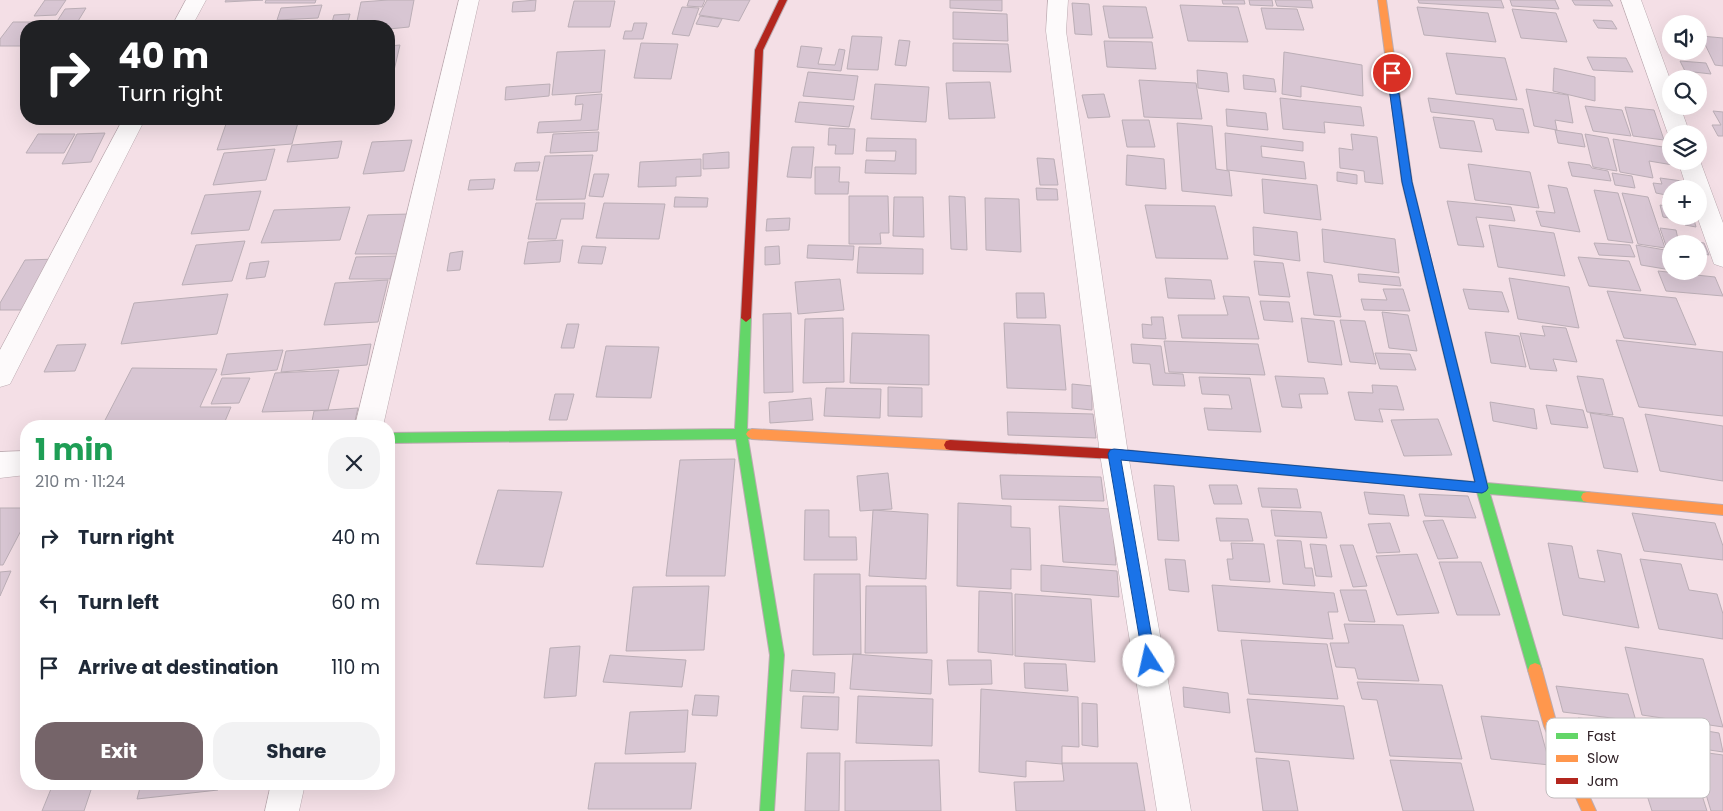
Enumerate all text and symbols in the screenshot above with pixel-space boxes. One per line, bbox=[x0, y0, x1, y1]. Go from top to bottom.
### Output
map controls bbox=[1662, 15, 1707, 280]
button: sound bbox=[1662, 15, 1707, 60]
text: 40 m bbox=[118, 31, 209, 80]
icon: right bbox=[35, 40, 100, 105]
pin bbox=[1371, 52, 1413, 94]
icon: arrive bbox=[1378, 59, 1406, 87]
button: search bbox=[1662, 70, 1707, 115]
text: Turn right bbox=[118, 78, 223, 109]
button: layers bbox=[1662, 125, 1707, 170]
button: + bbox=[1662, 180, 1707, 225]
button: − bbox=[1662, 235, 1707, 280]
text: 1 min bbox=[35, 428, 113, 471]
button: close bbox=[328, 437, 380, 489]
text: 210 m · 11:24 bbox=[35, 470, 125, 493]
icon: right bbox=[35, 524, 63, 552]
text: Turn right bbox=[78, 524, 174, 551]
text: 40 m bbox=[331, 524, 380, 551]
icon: left bbox=[35, 589, 63, 617]
text: Turn left bbox=[78, 589, 159, 616]
text: 60 m bbox=[331, 589, 380, 616]
position arrow bbox=[1122, 634, 1174, 686]
icon: arrive bbox=[35, 654, 63, 682]
text: Arrive at destination bbox=[78, 654, 279, 681]
text: 110 m bbox=[331, 654, 380, 681]
legend bbox=[1546, 718, 1710, 798]
button: Exit bbox=[35, 722, 203, 780]
button: Share bbox=[213, 722, 380, 780]
text: Fast bbox=[1587, 726, 1616, 746]
text: Slow bbox=[1587, 748, 1620, 768]
text: Jam bbox=[1587, 771, 1618, 791]

